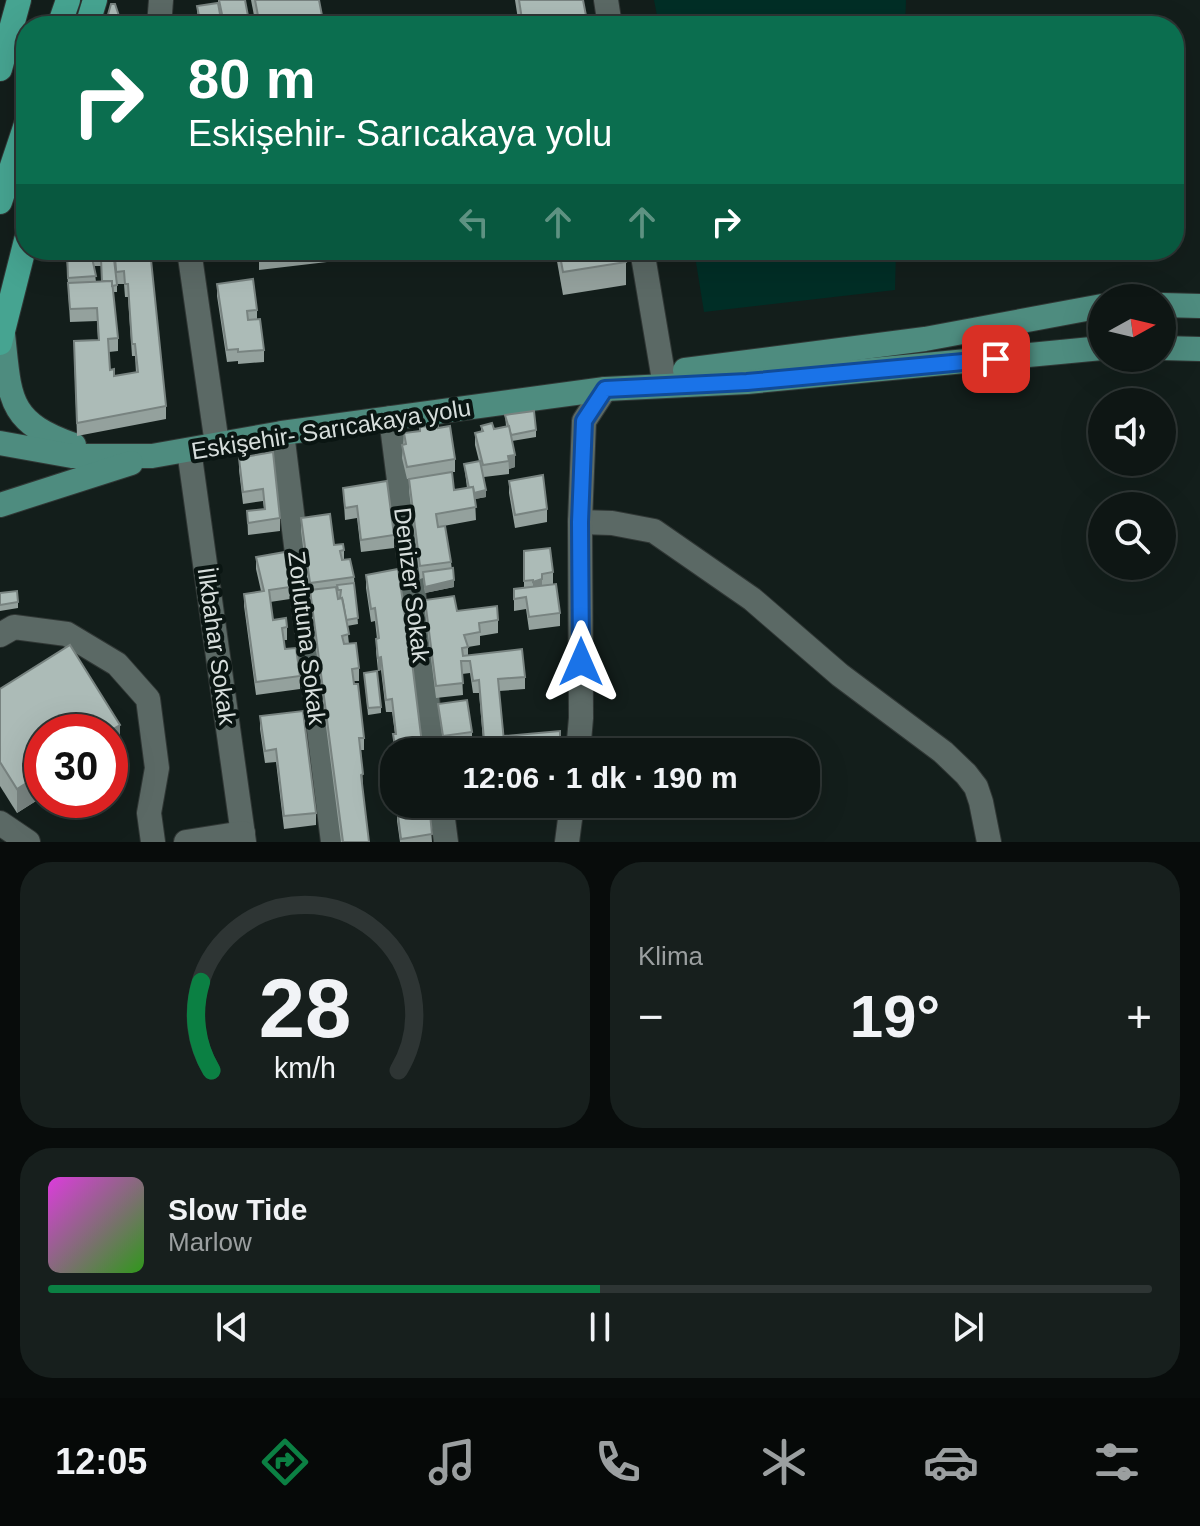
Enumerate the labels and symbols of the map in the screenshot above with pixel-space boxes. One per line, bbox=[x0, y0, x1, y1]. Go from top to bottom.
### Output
north arrow bbox=[1088, 284, 1176, 372]
pin bbox=[962, 325, 1030, 393]
street label: Eskişehir- Sarıcakaya yolu bbox=[189, 394, 473, 464]
street label: Denizer Sokak bbox=[389, 506, 435, 665]
street label: Zorlutuna Sokak bbox=[283, 550, 331, 727]
street label: İlkbahar Sokak bbox=[193, 566, 242, 727]
position arrow bbox=[539, 620, 623, 704]
speed limit sign: 30 bbox=[24, 714, 128, 818]

